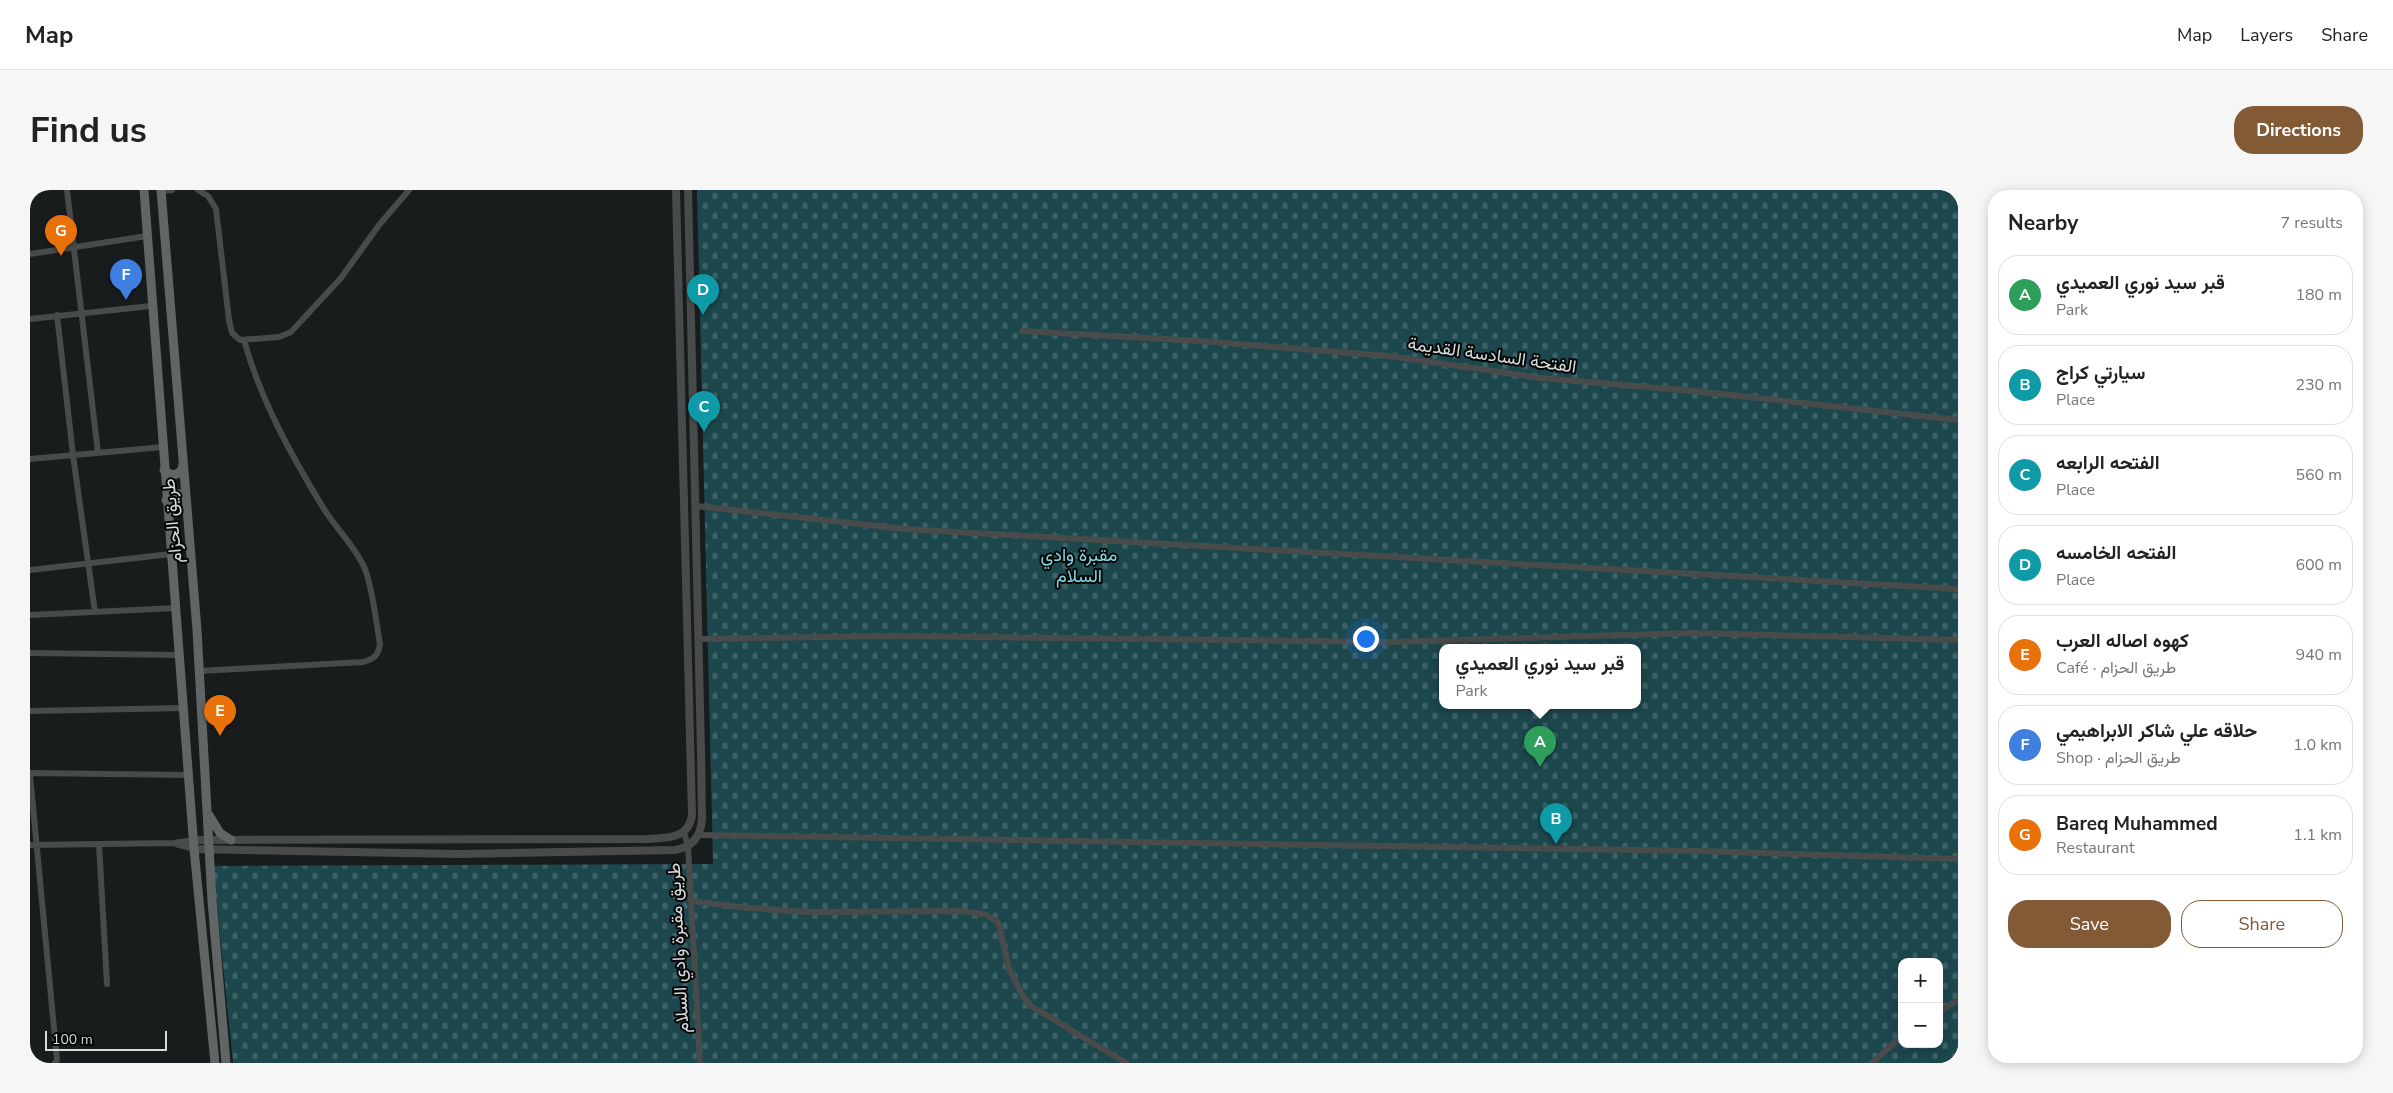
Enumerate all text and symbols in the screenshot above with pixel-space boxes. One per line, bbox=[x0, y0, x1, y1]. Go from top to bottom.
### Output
text: Map bbox=[25, 19, 73, 51]
text: Map bbox=[2177, 23, 2212, 47]
text: Layers bbox=[2240, 23, 2293, 47]
text: Share bbox=[2321, 23, 2368, 47]
button: Directions bbox=[2234, 106, 2363, 154]
text: Find us bbox=[30, 107, 147, 154]
text: Nearby bbox=[2008, 209, 2078, 237]
text: 7 results bbox=[2281, 212, 2343, 234]
pin: G bbox=[45, 215, 77, 256]
pin: F bbox=[110, 259, 142, 300]
text: قبر سيد نوري العميدي bbox=[2056, 270, 2225, 296]
pin: D bbox=[687, 274, 719, 315]
text: A bbox=[2019, 284, 2031, 306]
text: 180 m bbox=[2295, 284, 2342, 306]
text: Park bbox=[2056, 299, 2088, 321]
street label: الفتحة السادسة القديمة bbox=[1406, 331, 1578, 379]
text: سيارتي كراج bbox=[2056, 360, 2145, 386]
text: B bbox=[2019, 374, 2031, 396]
text: 230 m bbox=[2295, 374, 2342, 396]
text: Place bbox=[2056, 389, 2095, 411]
pin: C bbox=[688, 391, 720, 432]
text: الفتحه الرابعه bbox=[2056, 450, 2160, 476]
text: C bbox=[2020, 464, 2030, 486]
text: 560 m bbox=[2295, 464, 2342, 486]
street label: طريق الحزام bbox=[156, 478, 188, 564]
text: Place bbox=[2056, 479, 2095, 501]
text: الفتحه الخامسه bbox=[2056, 540, 2176, 566]
park label: مقبرة وادي السلام bbox=[1041, 543, 1117, 588]
text: D bbox=[2019, 554, 2031, 576]
text: 600 m bbox=[2295, 554, 2342, 576]
text: Place bbox=[2056, 569, 2095, 591]
your location bbox=[1353, 626, 1379, 652]
text: كهوه اصاله العرب bbox=[2056, 628, 2189, 654]
popup bbox=[1439, 644, 1641, 709]
text: E bbox=[2020, 644, 2030, 666]
text: 940 m bbox=[2295, 644, 2342, 666]
text: قبر سيد نوري العميدي bbox=[1456, 651, 1624, 677]
text: Café · طريق الحزام bbox=[2056, 657, 2176, 679]
text: Park bbox=[1456, 680, 1488, 702]
pin: E bbox=[204, 695, 236, 736]
text: حلاقه علي شاكر الابراهيمي bbox=[2056, 718, 2257, 744]
pin: A bbox=[1524, 726, 1556, 767]
text: F bbox=[2021, 734, 2030, 756]
text: 1.0 km bbox=[2293, 734, 2342, 756]
text: Shop · طريق الحزام bbox=[2056, 747, 2181, 769]
pin: B bbox=[1540, 803, 1572, 844]
text: Bareq Muhammed bbox=[2056, 811, 2218, 837]
text: G bbox=[2019, 824, 2031, 846]
text: 1.1 km bbox=[2293, 824, 2342, 846]
text: Restaurant bbox=[2056, 837, 2135, 859]
street label: طريق مقبرة وادي السلام bbox=[662, 862, 697, 1034]
button: Save bbox=[2008, 900, 2171, 948]
button: Share bbox=[2181, 900, 2343, 948]
map controls bbox=[1898, 958, 1943, 1048]
button: + bbox=[1898, 958, 1943, 1003]
button: − bbox=[1898, 1003, 1943, 1048]
scale bar bbox=[45, 1028, 168, 1051]
text: 100 m bbox=[52, 1030, 93, 1049]

